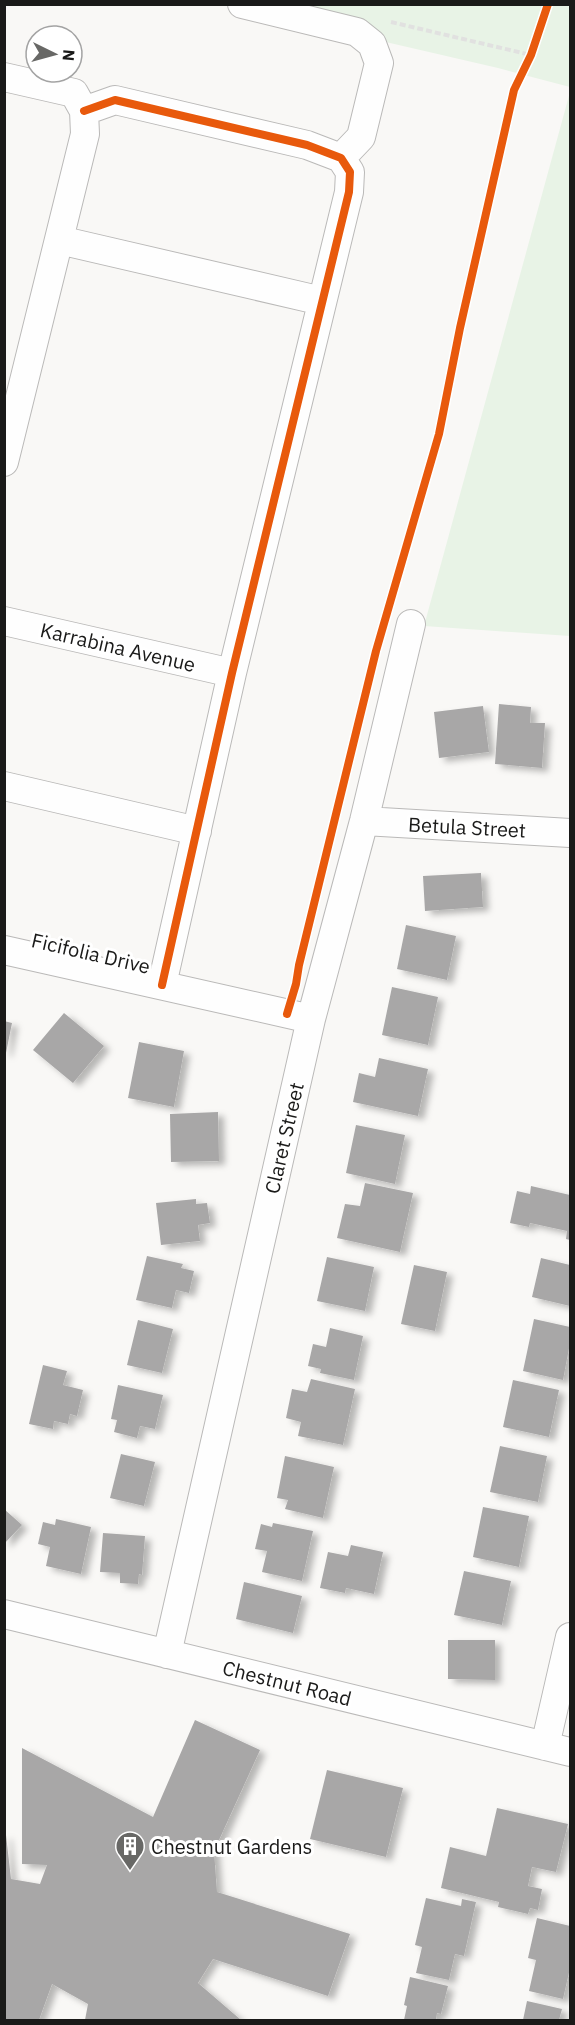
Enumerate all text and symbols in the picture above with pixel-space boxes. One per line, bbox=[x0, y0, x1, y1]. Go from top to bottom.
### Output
north arrow bbox=[24, 24, 84, 84]
text: N bbox=[58, 49, 79, 62]
street label: Karrabina Avenue bbox=[38, 616, 198, 678]
street label: Betula Street bbox=[407, 810, 527, 844]
street label: Ficifolia Drive bbox=[29, 926, 153, 980]
street label: Claret Street bbox=[258, 1080, 310, 1196]
street label: Chestnut Road bbox=[220, 1654, 354, 1712]
building icon: Chestnut Gardens bbox=[114, 1830, 146, 1872]
place label: Chestnut Gardens bbox=[151, 1833, 312, 1860]

